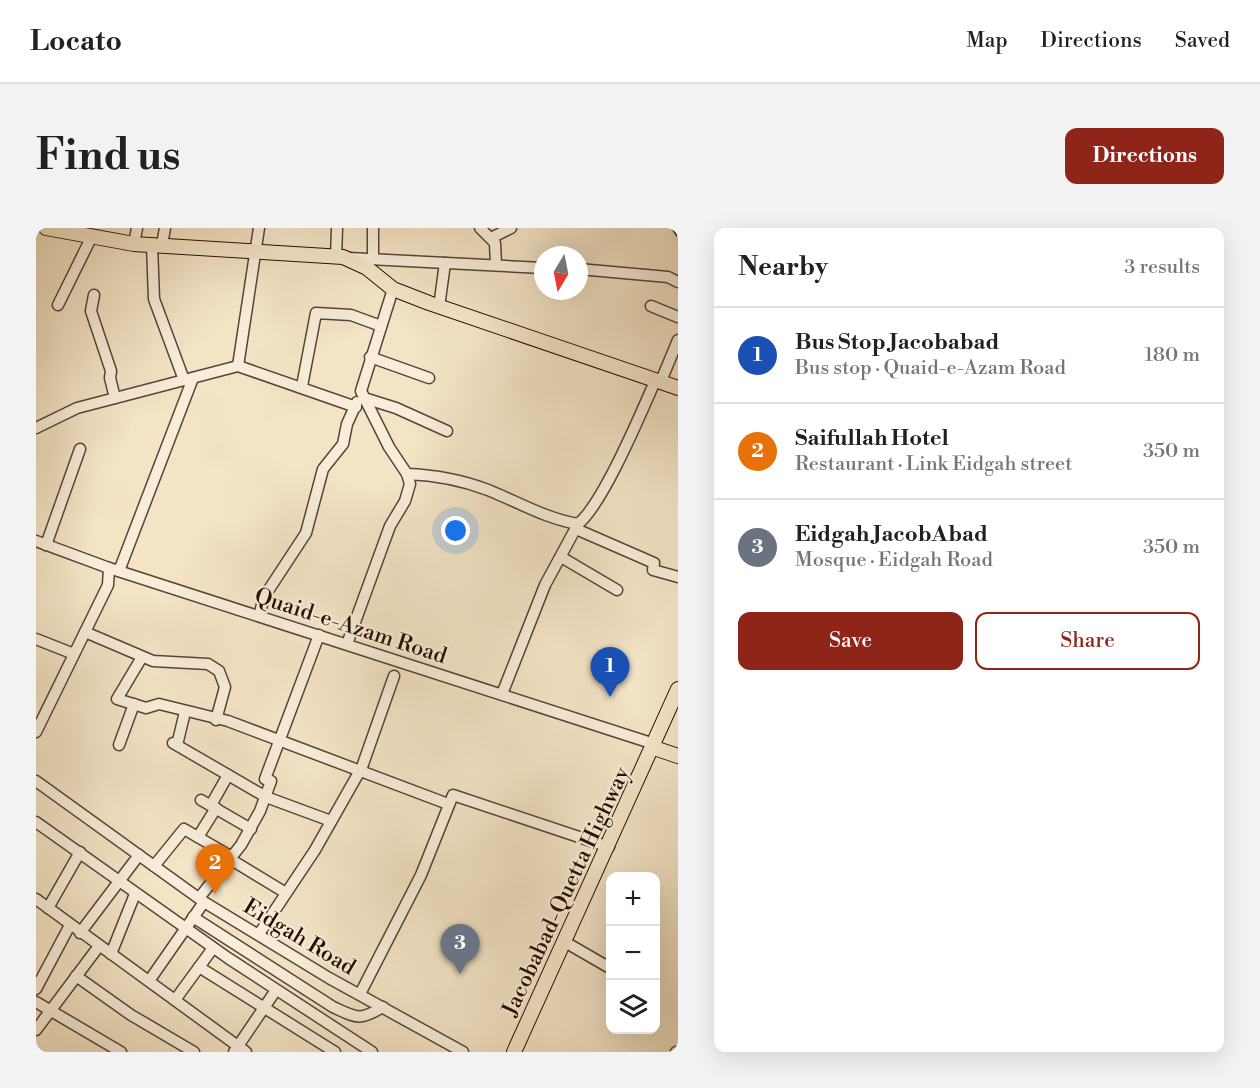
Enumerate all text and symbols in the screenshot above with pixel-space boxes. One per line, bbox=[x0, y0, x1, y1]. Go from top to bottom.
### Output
text: Locato bbox=[30, 24, 122, 59]
text: Map bbox=[966, 28, 1008, 54]
text: Directions bbox=[1041, 28, 1142, 54]
text: Saved bbox=[1175, 28, 1230, 54]
button: Directions bbox=[1065, 128, 1224, 184]
text: Find us bbox=[36, 130, 180, 183]
north arrow bbox=[534, 246, 588, 300]
text: Nearby bbox=[738, 251, 828, 283]
text: 3 results bbox=[1124, 255, 1200, 280]
text: Bus Stop Jacobabad bbox=[795, 329, 999, 356]
text: 1 bbox=[753, 343, 762, 368]
text: 180 m bbox=[1145, 343, 1200, 368]
text: Bus stop · Quaid-e-Azam Road bbox=[795, 356, 1066, 381]
text: Saifullah Hotel bbox=[795, 425, 949, 452]
text: 2 bbox=[751, 439, 764, 464]
text: 350 m bbox=[1143, 439, 1200, 464]
text: Restaurant · Link Eidgah street bbox=[795, 452, 1072, 477]
your location bbox=[441, 516, 470, 545]
text: Eidgah JacobAbad bbox=[795, 521, 988, 548]
text: 3 bbox=[751, 535, 764, 560]
text: 350 m bbox=[1143, 535, 1200, 560]
text: Mosque · Eidgah Road bbox=[795, 548, 993, 573]
street label: Quaid-e-Azam Road bbox=[251, 583, 451, 670]
button: Save bbox=[738, 612, 963, 670]
button: Share bbox=[975, 612, 1200, 670]
pin: 1 bbox=[590, 648, 630, 697]
street label: Jacobabad-Quetta Highway bbox=[496, 763, 636, 1021]
pin: 2 bbox=[196, 844, 234, 894]
map controls bbox=[606, 872, 660, 1034]
button: + bbox=[606, 872, 660, 926]
street label: Eidgah Road bbox=[238, 893, 361, 982]
pin: 3 bbox=[440, 924, 480, 974]
button: − bbox=[606, 926, 660, 980]
button: layers bbox=[606, 980, 660, 1034]

